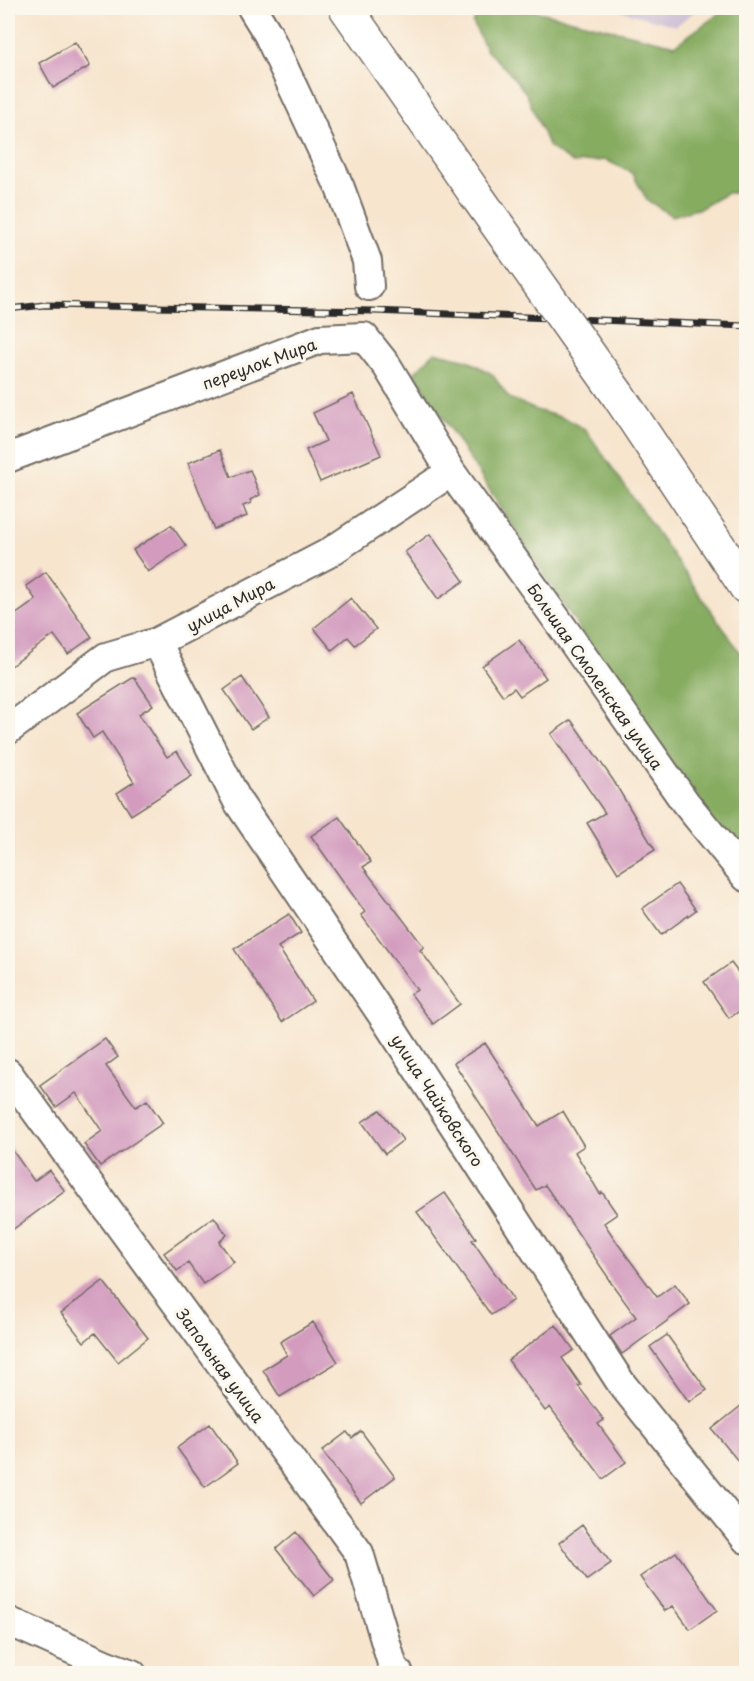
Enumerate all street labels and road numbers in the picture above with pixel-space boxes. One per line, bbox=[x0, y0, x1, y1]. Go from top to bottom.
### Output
street label: переулок Мира bbox=[199, 331, 319, 395]
street label: улица Мира bbox=[182, 571, 278, 637]
street label: Большая Смоленская улица bbox=[522, 578, 670, 774]
street label: улица Чайковского bbox=[386, 1029, 490, 1171]
street label: Запольная улица bbox=[171, 1303, 271, 1427]

